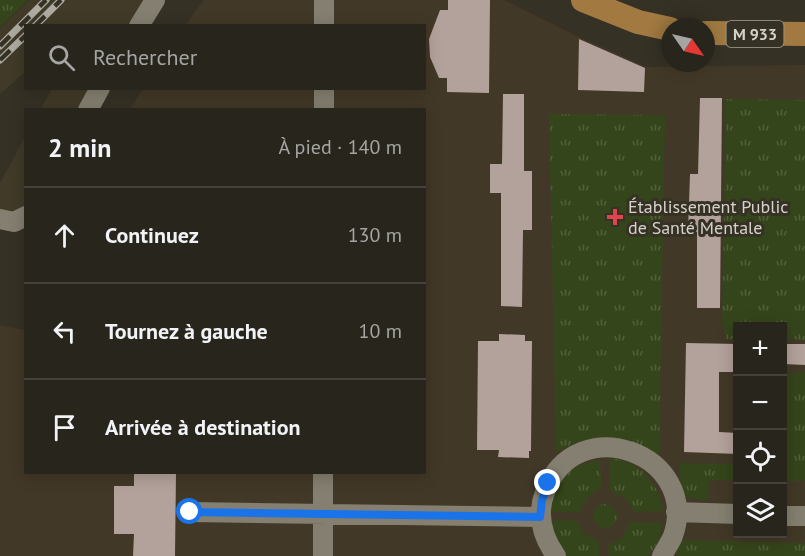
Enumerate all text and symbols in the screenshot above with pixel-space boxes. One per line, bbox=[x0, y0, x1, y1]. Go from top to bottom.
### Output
north arrow bbox=[661, 18, 715, 72]
road number: M 933 bbox=[726, 21, 783, 47]
search box bbox=[24, 24, 426, 90]
icon: search bbox=[45, 41, 78, 74]
text: Rechercher bbox=[93, 43, 197, 71]
text: 2 min bbox=[48, 131, 111, 164]
text: À pied · 140 m bbox=[278, 134, 402, 160]
place label: Établissement Public de Santé Mentale bbox=[628, 195, 788, 239]
marker: Établissement Public de Santé Mentale bbox=[606, 208, 624, 226]
icon: ahead bbox=[48, 219, 81, 252]
text: Continuez bbox=[105, 221, 199, 249]
text: 130 m bbox=[348, 222, 402, 248]
icon: left bbox=[48, 315, 81, 348]
text: Tournez à gauche bbox=[105, 317, 268, 345]
text: 10 m bbox=[359, 318, 402, 344]
map controls bbox=[733, 322, 787, 538]
button: + bbox=[733, 322, 787, 376]
button: − bbox=[733, 376, 787, 430]
icon: arrive bbox=[48, 411, 81, 444]
text: Arrivée à destination bbox=[105, 413, 301, 441]
button: locate bbox=[733, 430, 787, 484]
route end bbox=[534, 469, 560, 495]
button: layers bbox=[733, 484, 787, 538]
route start bbox=[176, 498, 202, 524]

